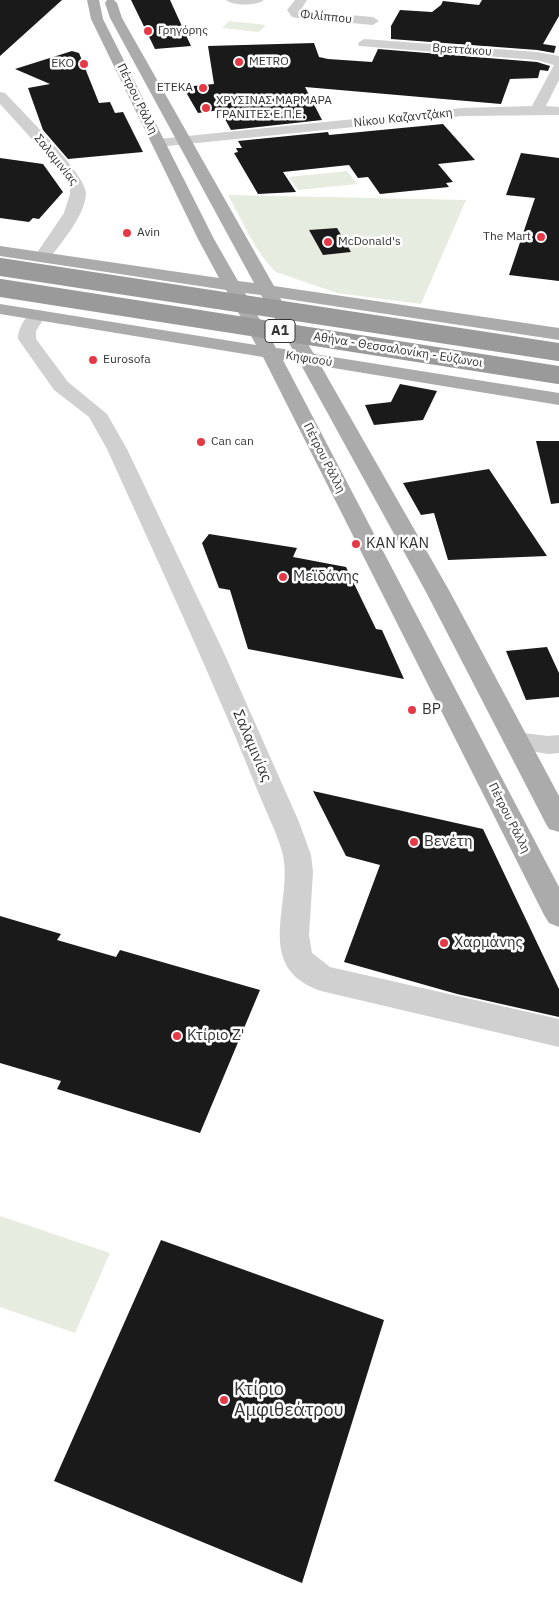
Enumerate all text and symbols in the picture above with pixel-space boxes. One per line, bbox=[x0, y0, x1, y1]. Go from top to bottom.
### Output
street label: Φιλίππου bbox=[299, 7, 353, 27]
place label: Γρηγόρης bbox=[158, 24, 208, 38]
marker: Γρηγόρης bbox=[142, 25, 154, 37]
street label: Βρεττάκου bbox=[432, 41, 492, 59]
place label: METRO bbox=[249, 55, 289, 69]
marker: METRO bbox=[233, 56, 245, 68]
place label: EKO bbox=[51, 57, 74, 71]
marker: EKO bbox=[78, 58, 90, 70]
street label: Πέτρου Ράλλη bbox=[114, 61, 160, 137]
place label: ΕΤΕΚΑ bbox=[157, 81, 193, 95]
marker: ΕΤΕΚΑ bbox=[197, 82, 209, 94]
place label: ΧΡΥΣΙΝΑΣ ΜΑΡΜΑΡΑ ΓΡΑΝΙΤΕΣ Ε.Π.Ε. bbox=[216, 94, 332, 122]
marker: ΧΡΥΣΙΝΑΣ ΜΑΡΜΑΡΑ ΓΡΑΝΙΤΕΣ Ε.Π.Ε. bbox=[200, 102, 212, 114]
street label: Νίκου Καζαντζάκη bbox=[353, 106, 453, 130]
street label: Σαλαμινίας bbox=[31, 132, 81, 188]
place label: Avin bbox=[137, 226, 160, 240]
marker: Avin bbox=[121, 227, 133, 239]
place label: The Mart bbox=[483, 230, 531, 244]
marker: The Mart bbox=[535, 231, 547, 243]
place label: McDonald's bbox=[338, 235, 401, 249]
marker: McDonald's bbox=[322, 236, 334, 248]
road number: Α1 bbox=[265, 320, 295, 342]
street label: Αθήνα - Θεσσαλονίκη - Εύζωνοι bbox=[312, 330, 484, 370]
street label: Κηφισού bbox=[285, 348, 333, 370]
place label: Eurosofa bbox=[103, 353, 151, 367]
marker: Eurosofa bbox=[87, 354, 99, 366]
street label: Πέτρου Ράλλη bbox=[300, 420, 348, 496]
place label: Can can bbox=[211, 435, 254, 449]
marker: Can can bbox=[195, 436, 207, 448]
place label: ΚΑΝ ΚΑΝ bbox=[366, 535, 429, 553]
marker: ΚΑΝ ΚΑΝ bbox=[350, 538, 362, 550]
place label: Μεϊδάνης bbox=[293, 568, 359, 586]
marker: Μεϊδάνης bbox=[277, 571, 289, 583]
place label: BP bbox=[422, 701, 441, 719]
marker: BP bbox=[406, 704, 418, 716]
street label: Σαλαμινίας bbox=[229, 707, 275, 785]
street label: Πέτρου Ράλλη bbox=[485, 780, 533, 856]
place label: Βενέτη bbox=[424, 833, 473, 851]
marker: Βενέτη bbox=[408, 836, 420, 848]
place label: Χαρμάνης bbox=[454, 934, 523, 952]
marker: Χαρμάνης bbox=[438, 937, 450, 949]
place label: Κτίριο Ζ' bbox=[187, 1027, 244, 1045]
marker: Κτίριο Ζ' bbox=[171, 1030, 183, 1042]
place label: Κτίριο Αμφιθεάτρου bbox=[234, 1379, 344, 1422]
marker: Κτίριο Αμφιθεάτρου bbox=[218, 1394, 230, 1406]

